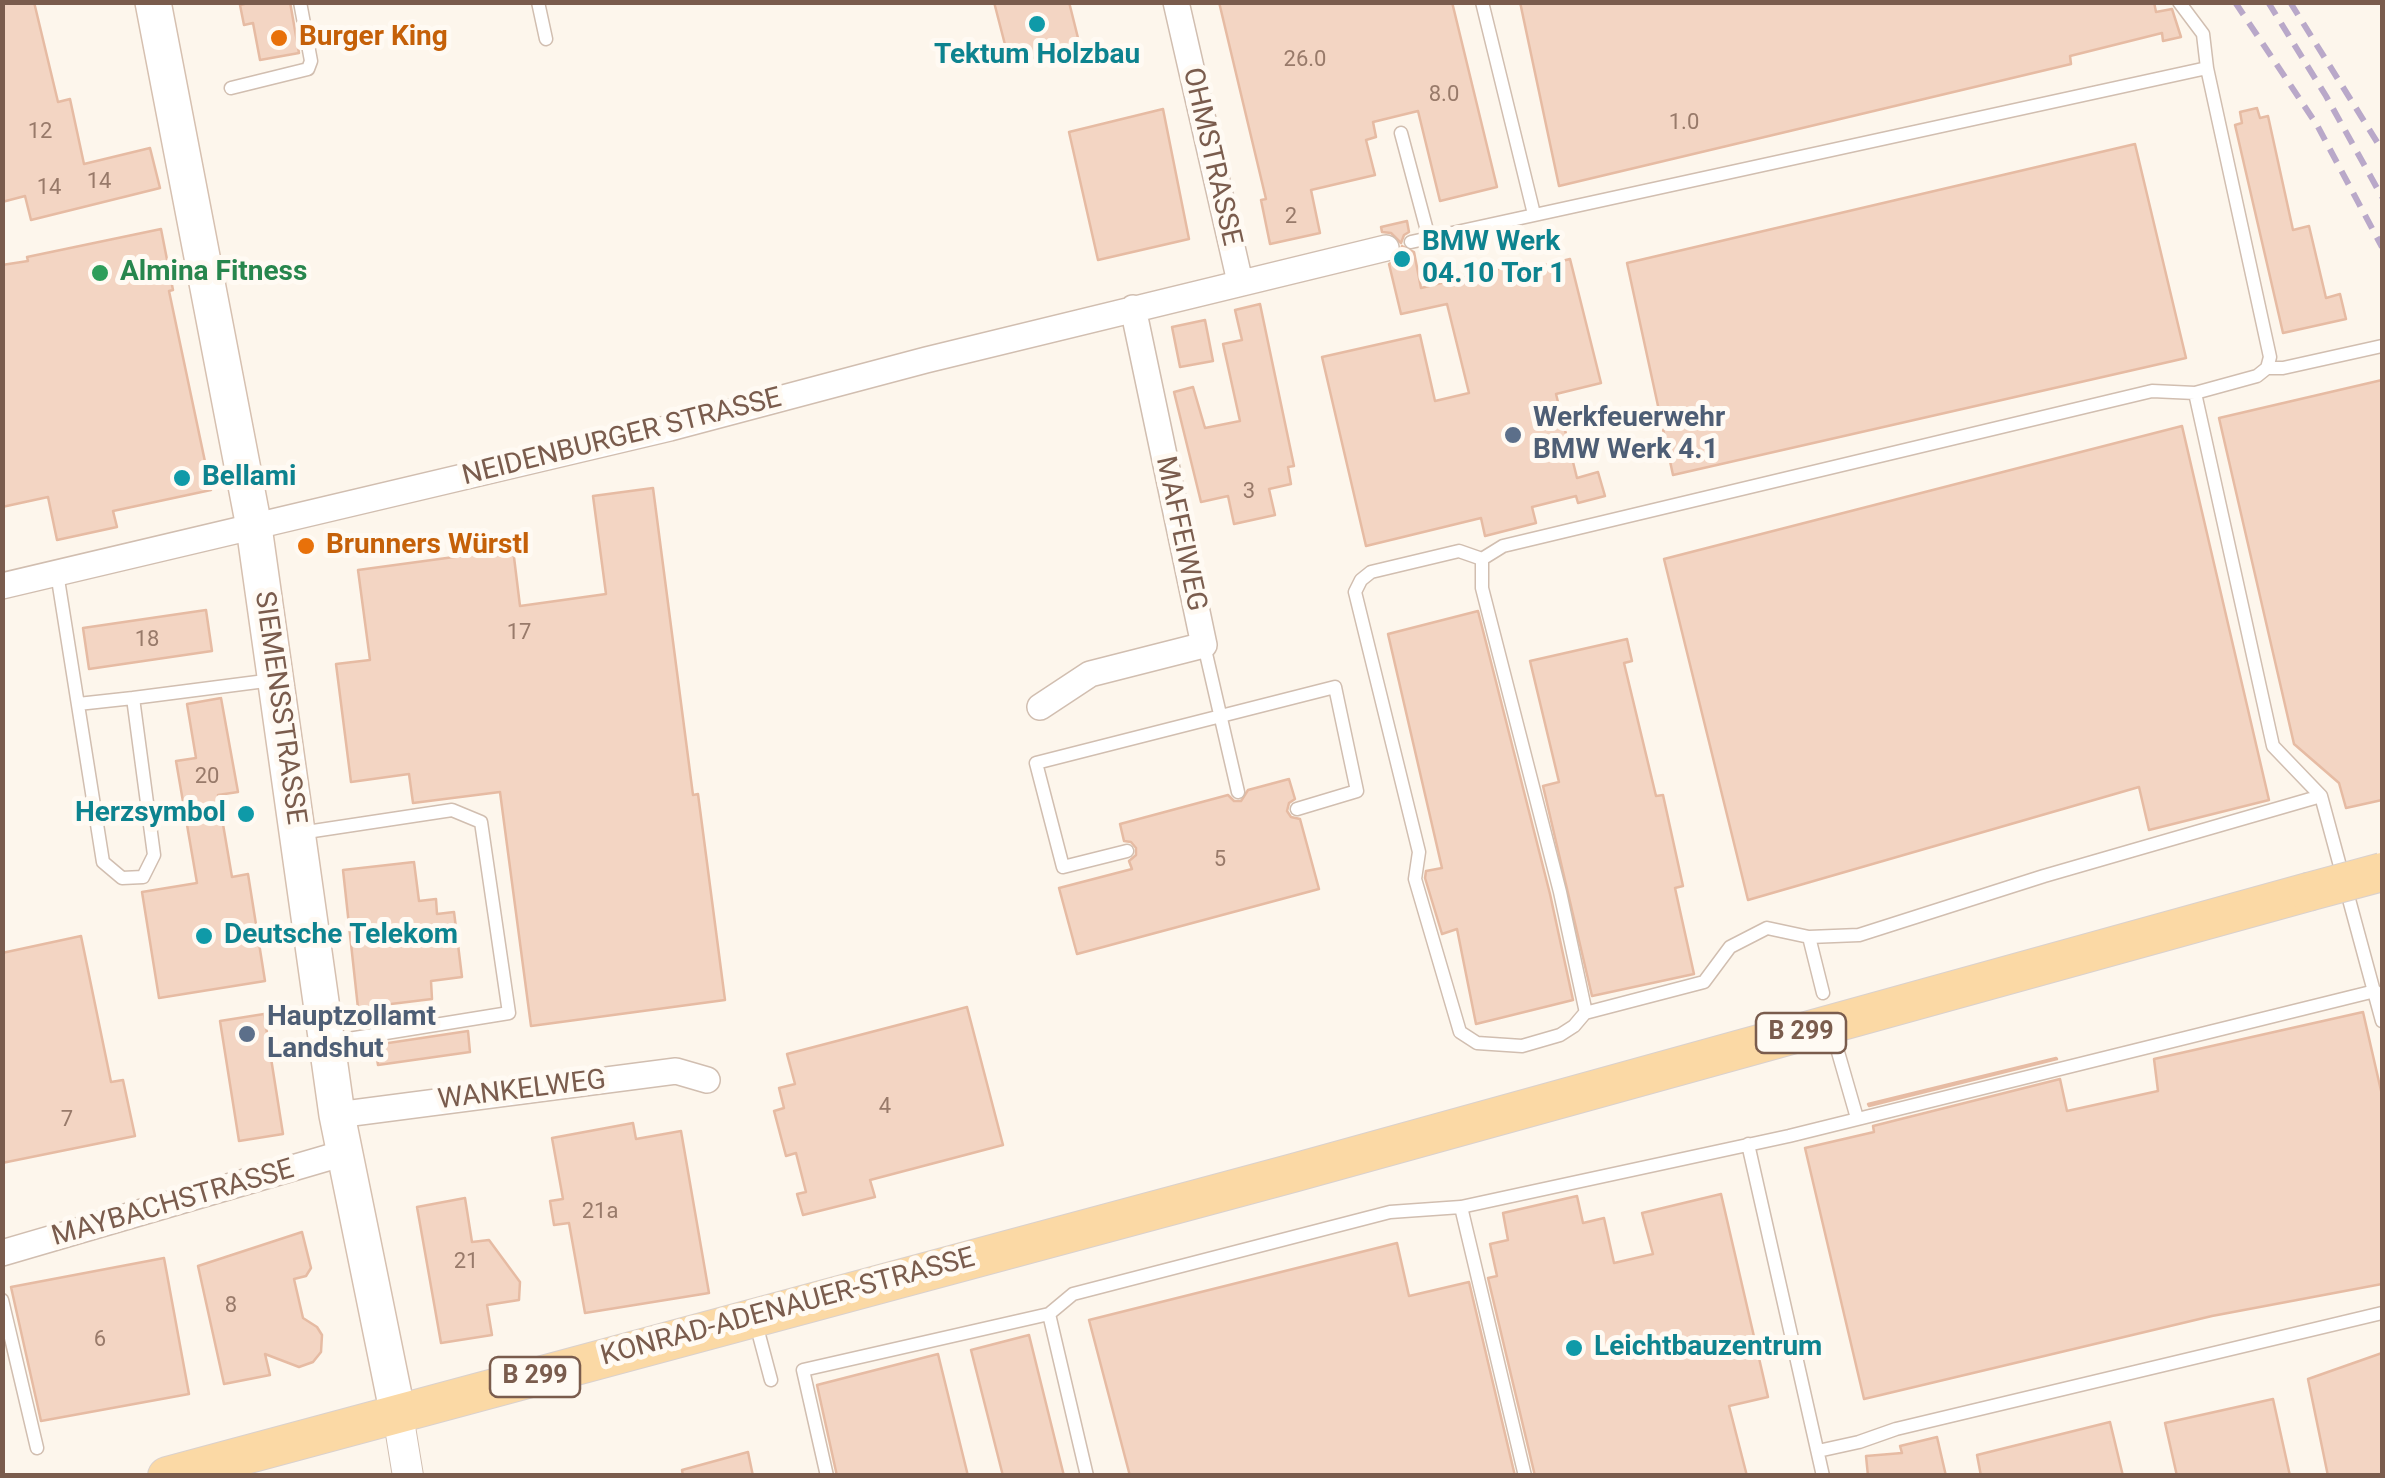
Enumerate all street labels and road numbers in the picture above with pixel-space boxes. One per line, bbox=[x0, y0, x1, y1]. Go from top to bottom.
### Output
street label: OHMSTRASSE bbox=[1174, 65, 1248, 249]
street label: NEIDENBURGER STRASSE bbox=[459, 382, 785, 494]
street label: MAFFEIWEG bbox=[1147, 454, 1213, 614]
street label: SIEMENSSTRASSE bbox=[246, 589, 312, 827]
road number: B 299 bbox=[1756, 1013, 1846, 1053]
street label: WANKELWEG bbox=[436, 1064, 608, 1118]
street label: MAYBACHSTRASSE bbox=[48, 1153, 298, 1255]
street label: KONRAD-ADENAUER-STRASSE bbox=[597, 1242, 979, 1374]
road number: B 299 bbox=[490, 1357, 580, 1397]

